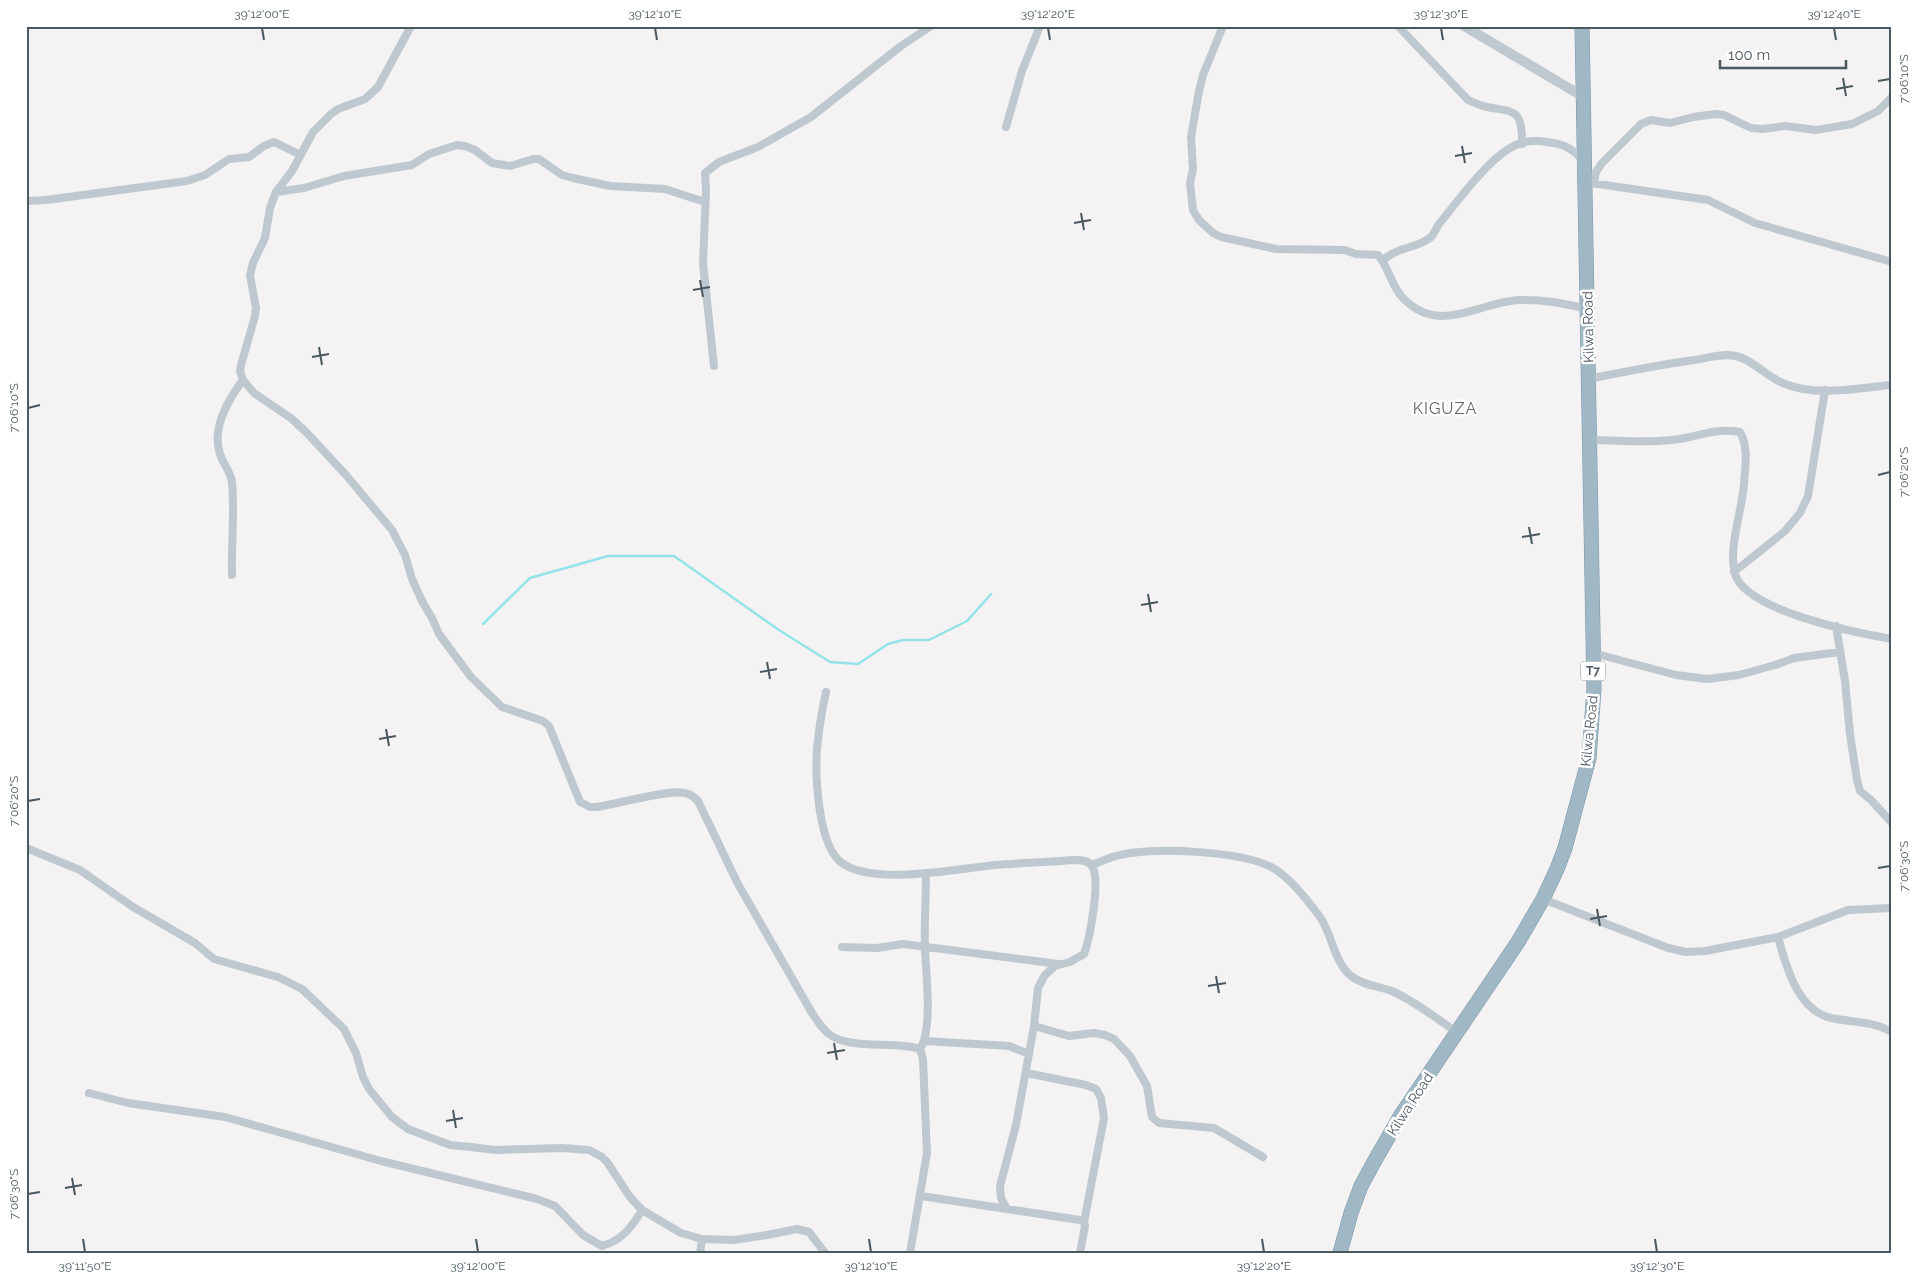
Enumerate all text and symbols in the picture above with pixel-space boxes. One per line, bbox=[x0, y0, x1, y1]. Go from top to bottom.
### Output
text: 39°12'00"E bbox=[234, 7, 290, 21]
text: 39°12'10"E bbox=[628, 7, 682, 21]
text: 39°12'20"E bbox=[1021, 7, 1075, 21]
text: 39°12'30"E bbox=[1414, 7, 1468, 21]
text: 39°12'40"E bbox=[1807, 7, 1861, 21]
scale bar bbox=[1720, 38, 1847, 70]
text: 100 m bbox=[1728, 46, 1770, 64]
text: 7°06'10"S bbox=[1897, 54, 1911, 104]
street label: Kilwa Road bbox=[1579, 291, 1597, 363]
text: 7°06'10"S bbox=[7, 383, 21, 433]
district label: KIGUZA bbox=[1413, 399, 1477, 418]
text: 7°06'20"S bbox=[1897, 447, 1911, 497]
road number: T7 bbox=[1580, 661, 1606, 680]
street label: Kilwa Road bbox=[1577, 695, 1601, 767]
text: 7°06'20"S bbox=[7, 776, 21, 826]
text: 7°06'30"S bbox=[1897, 841, 1911, 891]
street label: Kilwa Road bbox=[1384, 1070, 1436, 1138]
text: 7°06'30"S bbox=[7, 1169, 21, 1219]
text: 39°11'50"E bbox=[58, 1259, 112, 1273]
text: 39°12'00"E bbox=[450, 1259, 506, 1273]
text: 39°12'10"E bbox=[844, 1259, 898, 1273]
text: 39°12'20"E bbox=[1237, 1259, 1291, 1273]
text: 39°12'30"E bbox=[1630, 1259, 1684, 1273]

